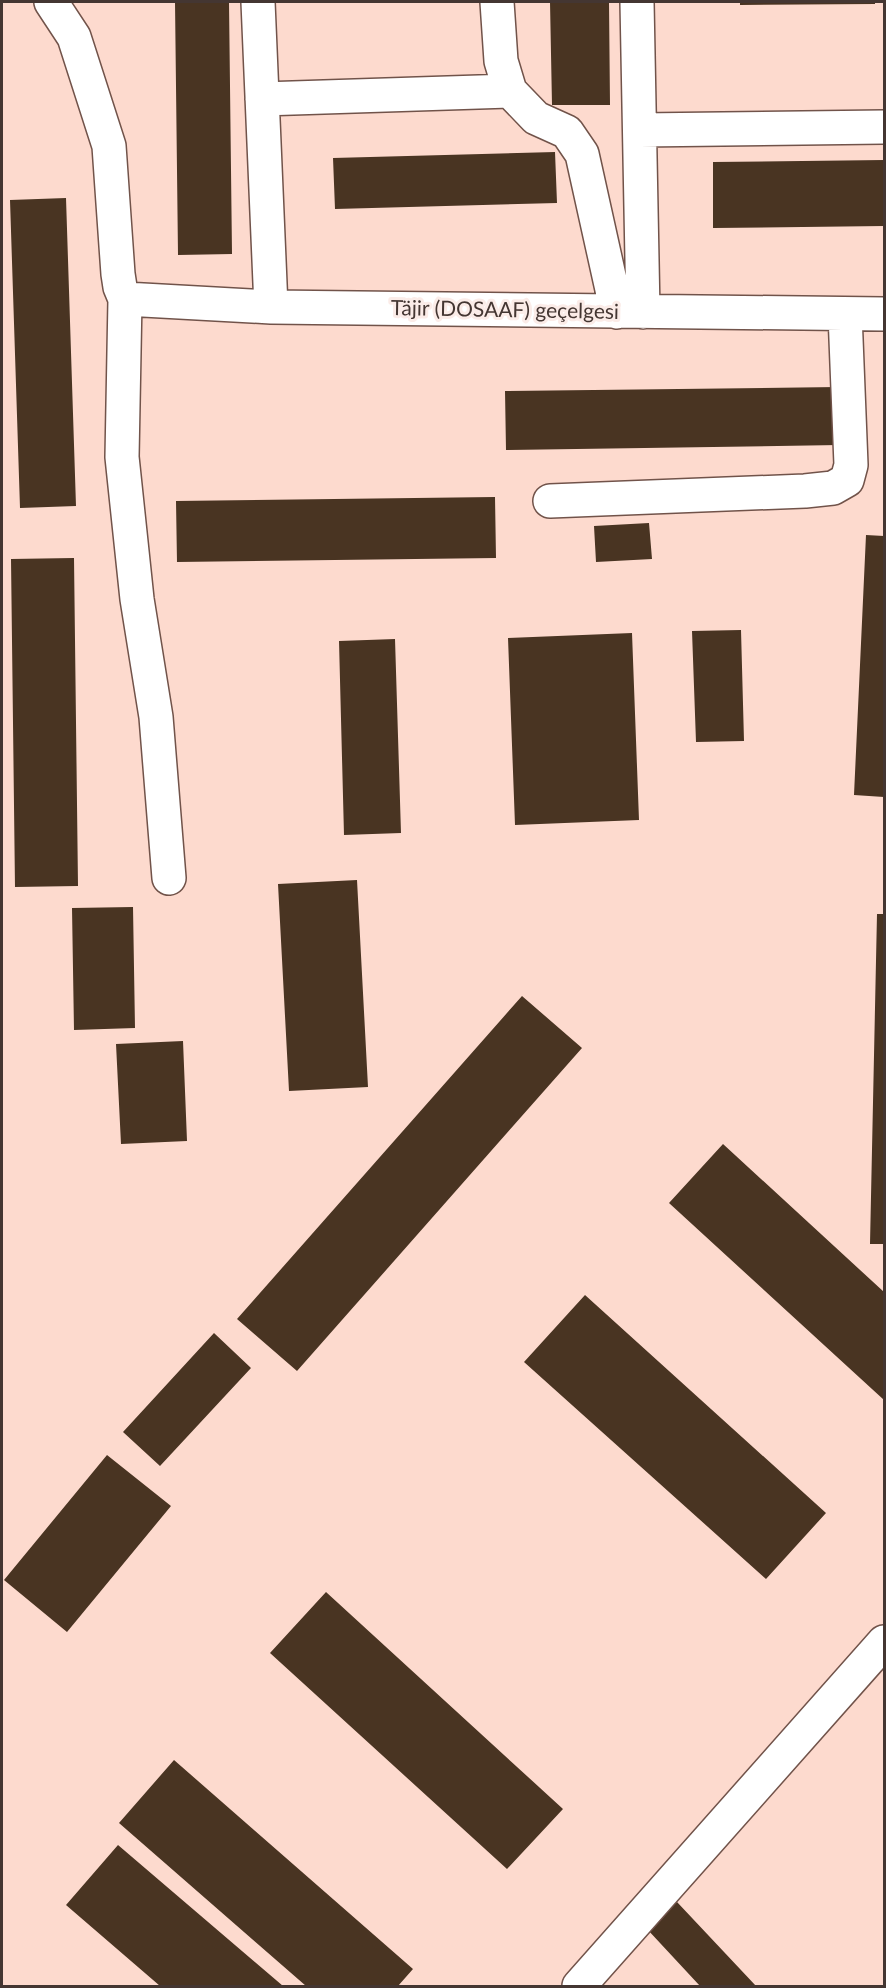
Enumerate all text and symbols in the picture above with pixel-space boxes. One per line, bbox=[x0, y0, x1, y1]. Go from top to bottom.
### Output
street label: Täjir (DOSAAF) geçelgesi bbox=[391, 294, 619, 323]

